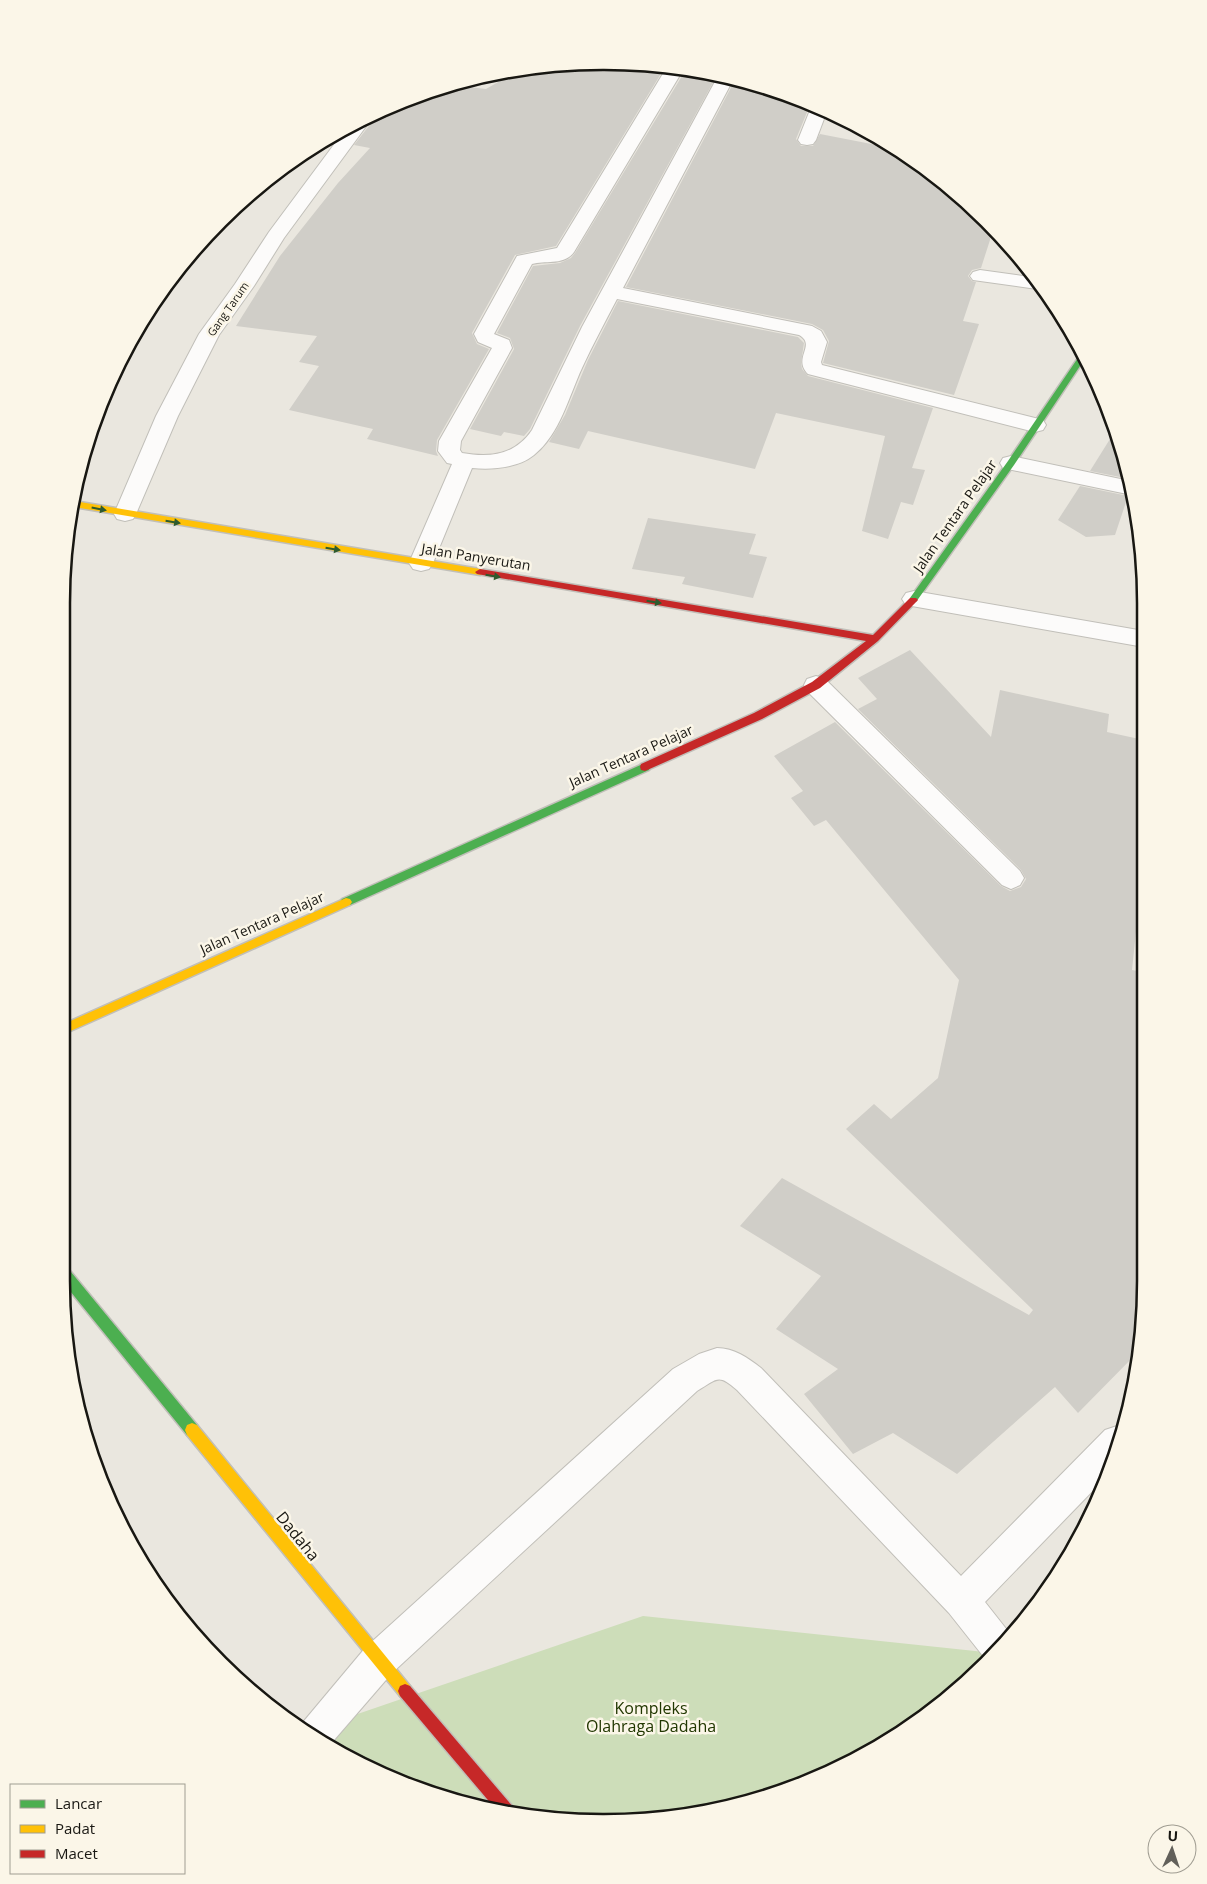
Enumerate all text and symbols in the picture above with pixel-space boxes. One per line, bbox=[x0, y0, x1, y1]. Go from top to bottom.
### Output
street label: Gang Tarum bbox=[203, 278, 252, 339]
street label: Jalan Tentara Pelajar bbox=[907, 455, 1001, 578]
one-way arrow bbox=[92, 505, 107, 513]
one-way arrow bbox=[165, 518, 181, 526]
street label: Jalan Panyerutan bbox=[418, 538, 532, 575]
one-way arrow bbox=[325, 545, 341, 553]
one-way arrow bbox=[486, 572, 502, 580]
one-way arrow bbox=[646, 599, 662, 607]
street label: Jalan Tentara Pelajar bbox=[564, 720, 696, 792]
street label: Jalan Tentara Pelajar bbox=[195, 887, 327, 959]
street label: Dadaha bbox=[271, 1507, 325, 1565]
park label: Kompleks Olahraga Dadaha bbox=[586, 1697, 716, 1737]
legend bbox=[10, 1784, 185, 1874]
text: Lancar bbox=[55, 1793, 102, 1813]
text: Padat bbox=[55, 1818, 95, 1838]
north arrow bbox=[1147, 1824, 1197, 1874]
text: U bbox=[1167, 1826, 1178, 1845]
text: Macet bbox=[55, 1843, 98, 1863]

